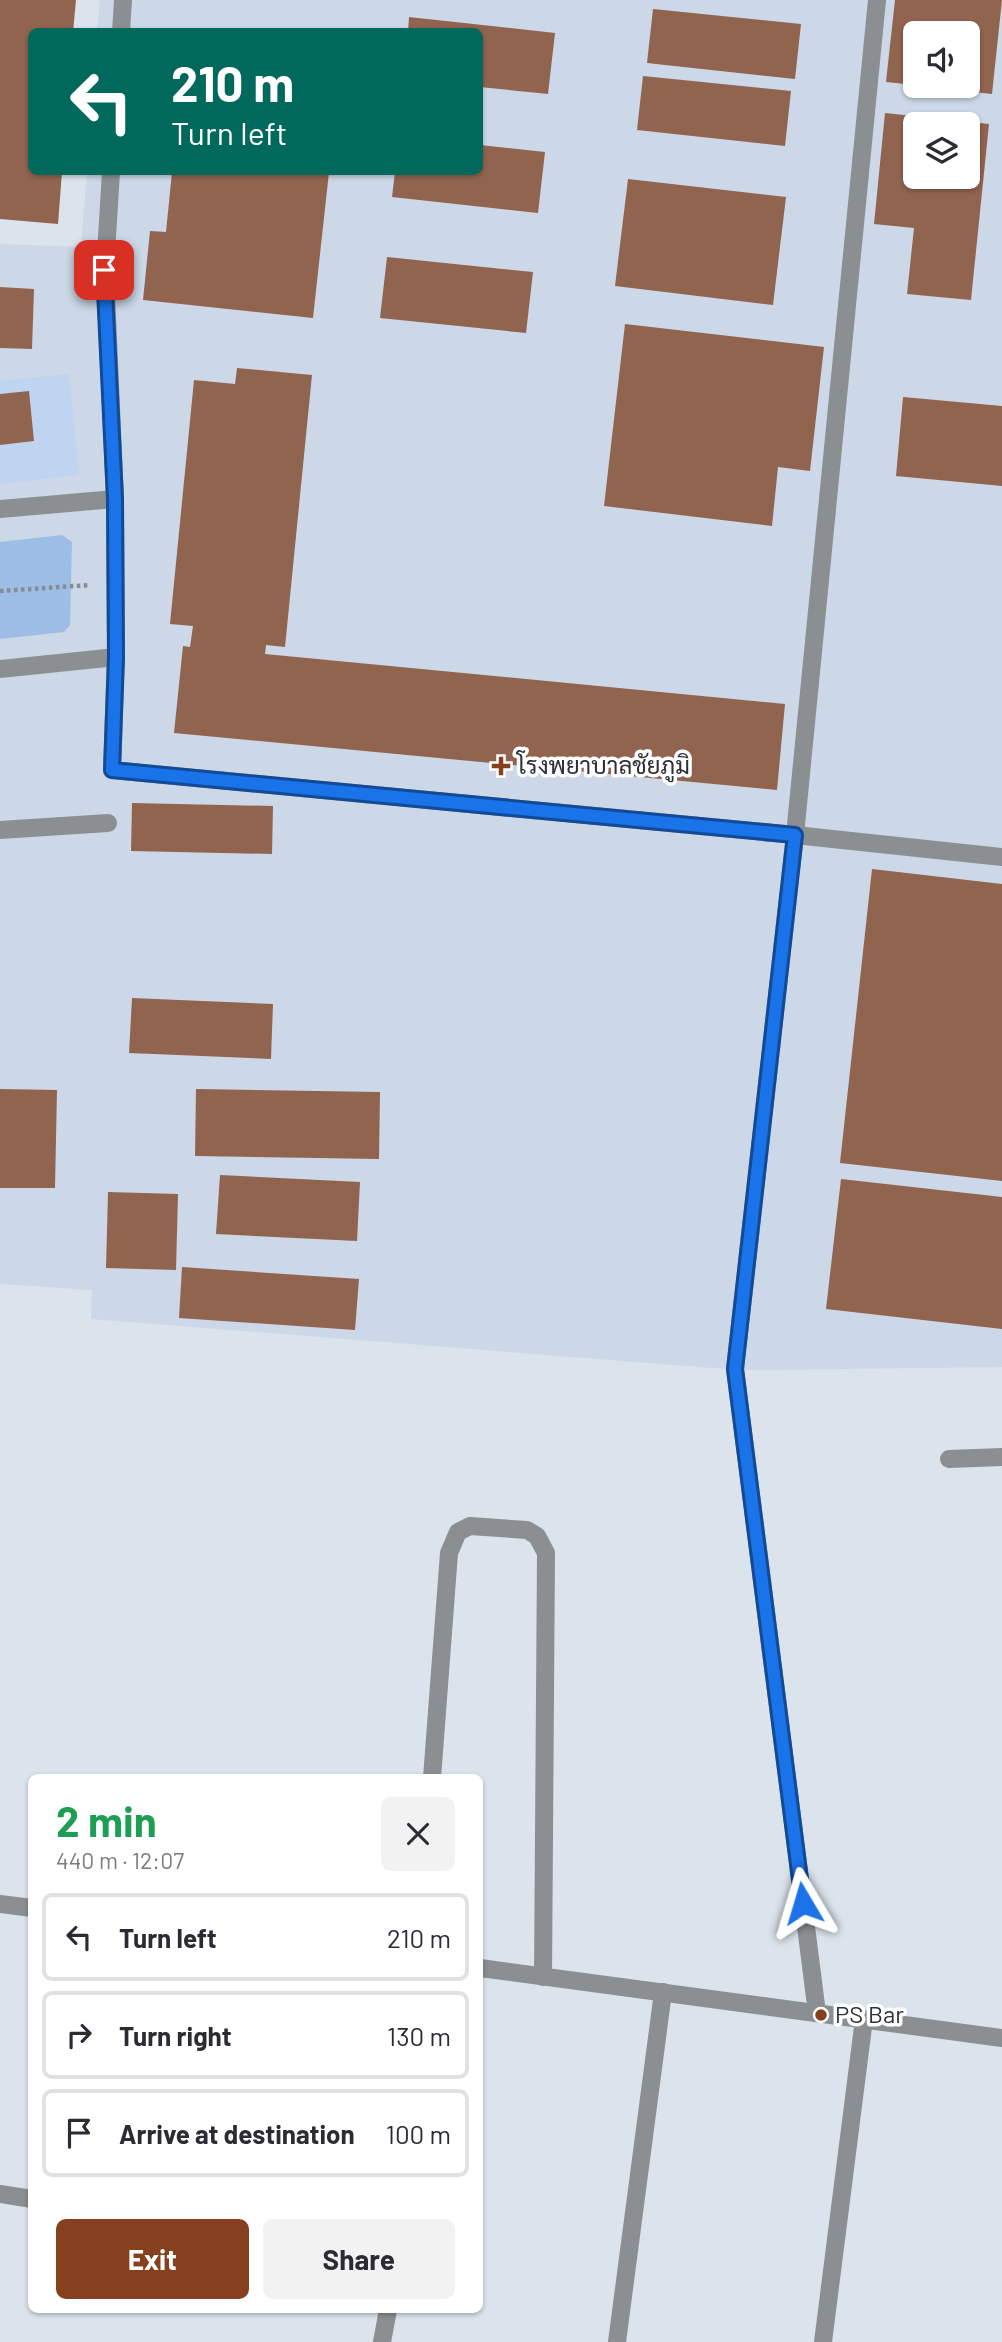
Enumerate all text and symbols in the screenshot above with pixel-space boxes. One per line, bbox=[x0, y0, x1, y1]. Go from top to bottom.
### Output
map controls bbox=[903, 21, 980, 189]
button: sound bbox=[903, 21, 980, 98]
text: 210 m bbox=[171, 53, 294, 112]
icon: left bbox=[56, 56, 147, 147]
button: layers bbox=[903, 112, 980, 189]
text: Turn left bbox=[171, 113, 288, 151]
pin bbox=[74, 240, 134, 300]
icon: arrive bbox=[85, 251, 123, 289]
place label: โรงพยาบาลชัยภูมิ bbox=[515, 750, 690, 783]
marker: โรงพยาบาลชัยภูมิ bbox=[491, 756, 511, 776]
text: 2 min bbox=[56, 1795, 157, 1845]
button: close bbox=[381, 1797, 455, 1871]
text: 440 m · 12:07 bbox=[56, 1846, 184, 1874]
position arrow bbox=[766, 1866, 840, 1940]
icon: left bbox=[60, 1918, 98, 1956]
text: Turn left bbox=[119, 1922, 217, 1953]
text: 210 m bbox=[387, 1922, 451, 1953]
place label: PS Bar bbox=[835, 1999, 904, 2028]
marker: PS Bar bbox=[813, 2007, 829, 2023]
icon: right bbox=[60, 2016, 98, 2054]
text: Turn right bbox=[119, 2020, 232, 2051]
text: 130 m bbox=[387, 2020, 451, 2051]
icon: arrive bbox=[60, 2114, 98, 2152]
text: Arrive at destination bbox=[119, 2118, 355, 2149]
text: 100 m bbox=[386, 2118, 451, 2149]
button: Exit bbox=[56, 2219, 249, 2299]
button: Share bbox=[263, 2219, 455, 2299]

